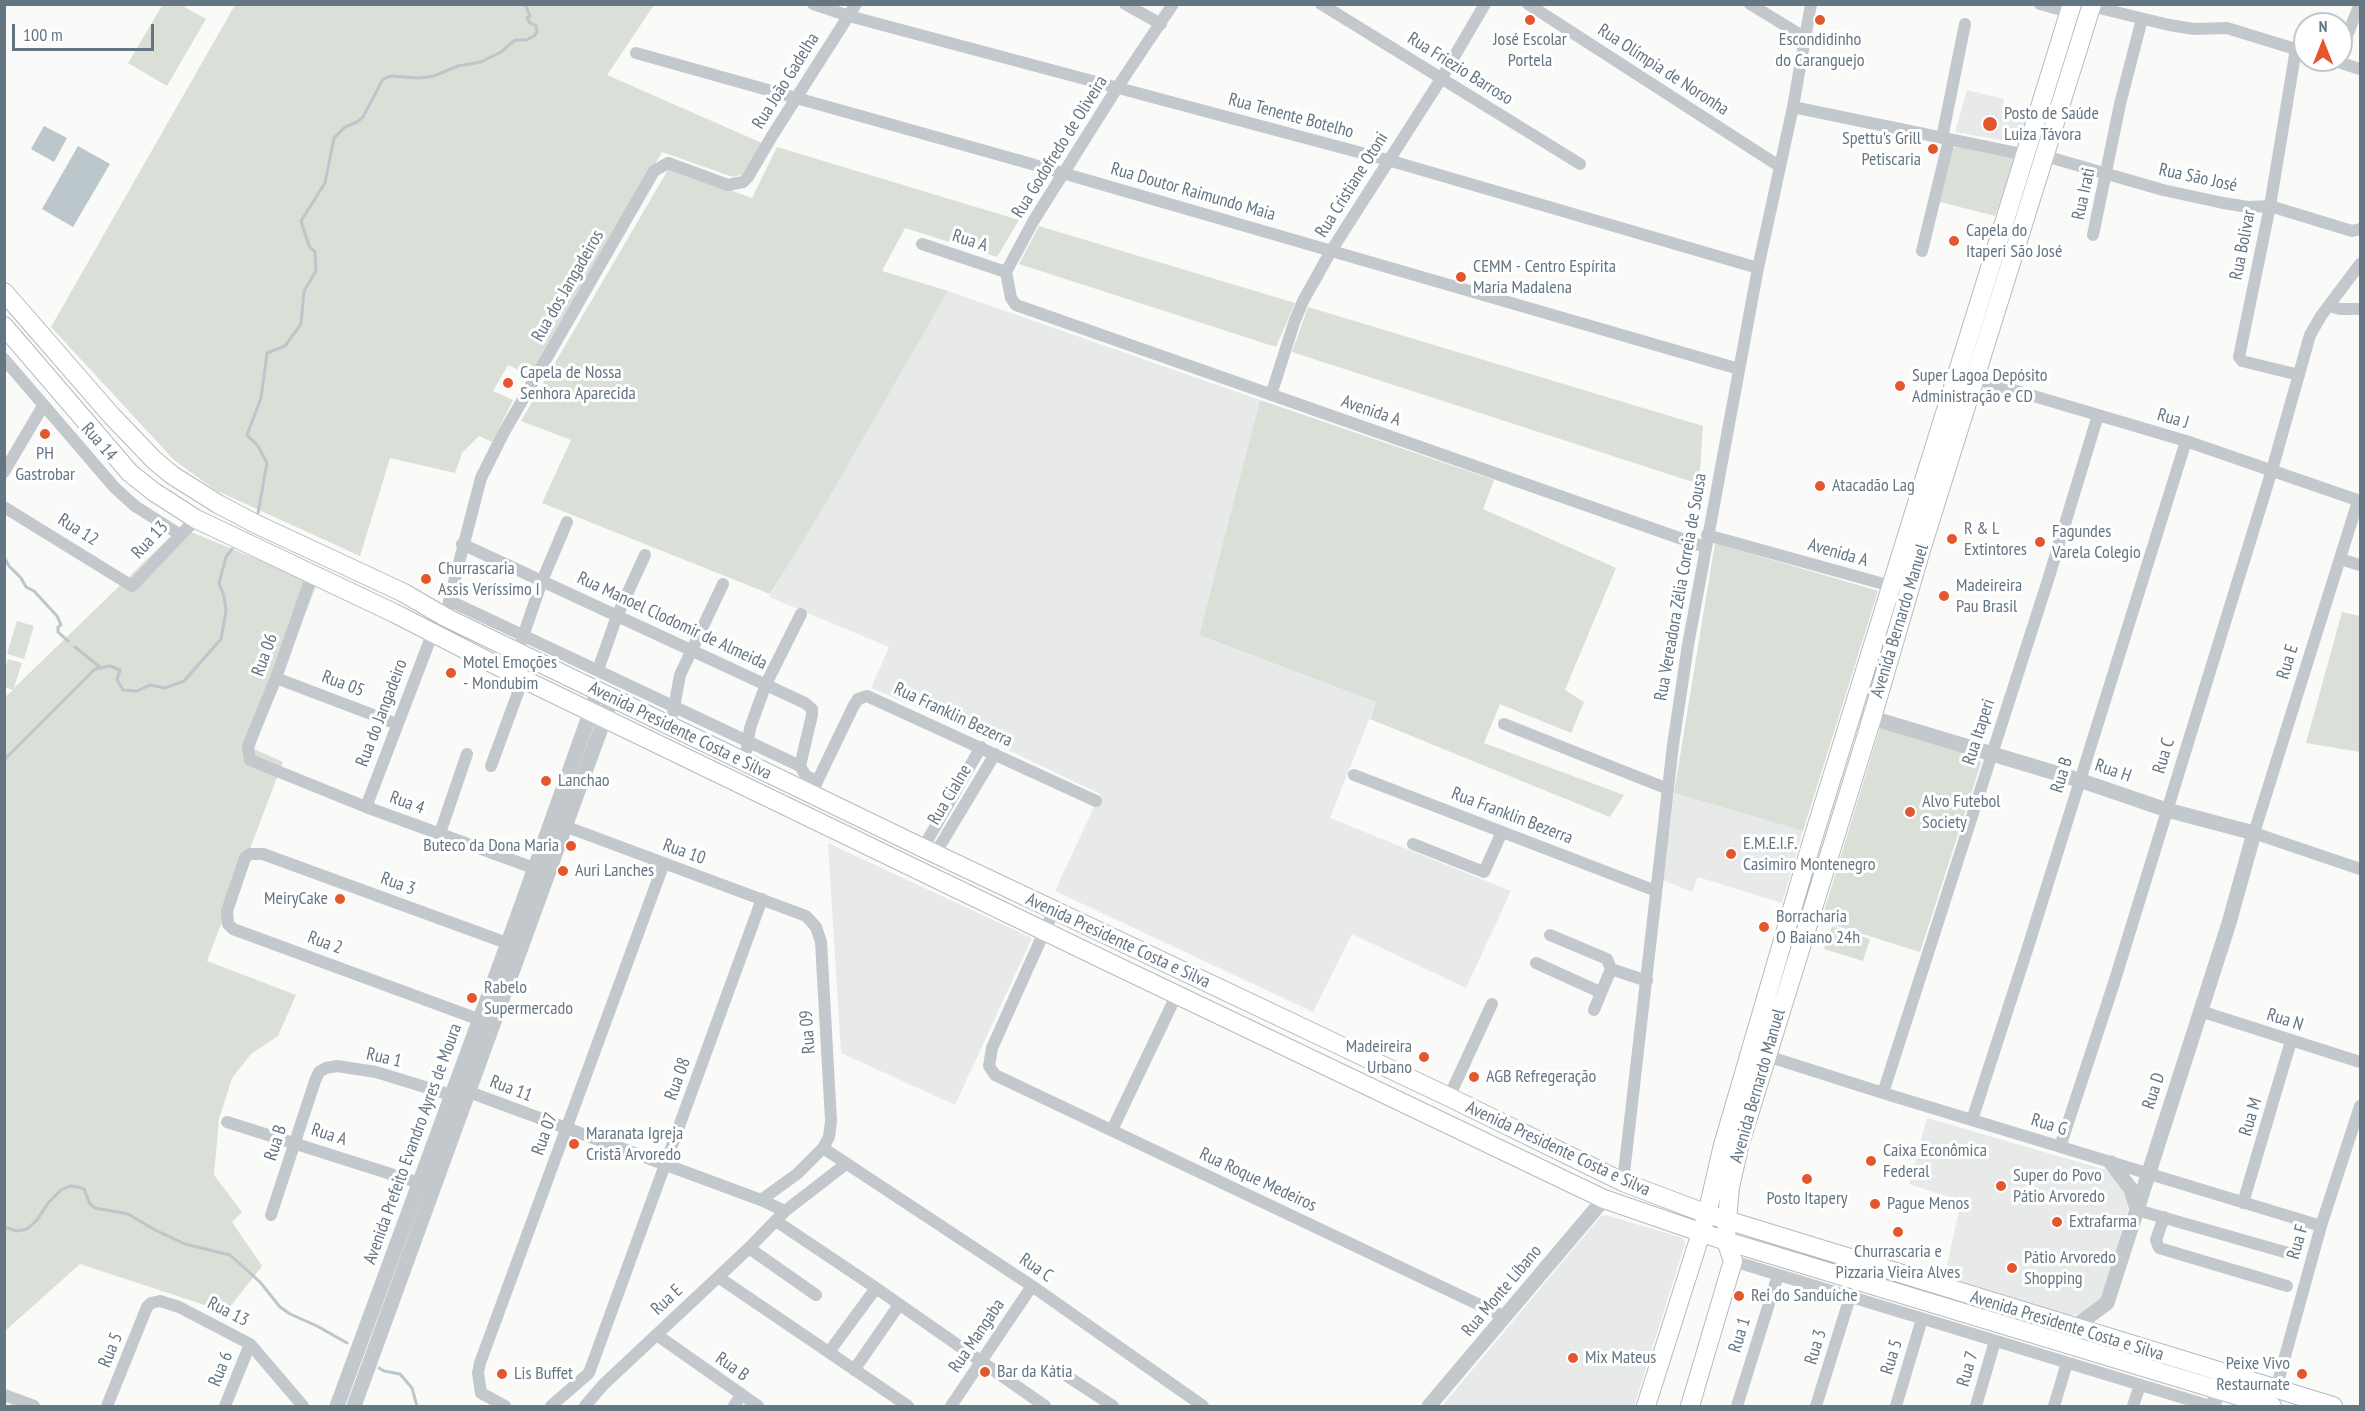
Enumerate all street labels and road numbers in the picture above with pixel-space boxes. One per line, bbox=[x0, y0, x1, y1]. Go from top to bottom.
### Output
street label: Rua Olímpia de Noronha bbox=[1593, 20, 1733, 120]
street label: Rua Friezio Barroso bbox=[1403, 28, 1517, 110]
street label: Rua João Gadelha bbox=[748, 29, 824, 133]
street label: Rua Godofredo de Oliveira bbox=[1008, 72, 1112, 222]
street label: Rua Tenente Botelho bbox=[1226, 89, 1356, 143]
street label: Rua Cristiane Otoni bbox=[1311, 128, 1393, 242]
street label: Rua Doutor Raimundo Maia bbox=[1108, 158, 1278, 226]
street label: Rua São José bbox=[2157, 159, 2239, 197]
street label: Rua Irati bbox=[2068, 166, 2100, 222]
street label: Rua Bolivar bbox=[2226, 208, 2260, 282]
street label: Rua A bbox=[950, 225, 990, 257]
street label: Rua dos Jangadeiros bbox=[527, 226, 609, 346]
street label: Avenida A bbox=[1338, 391, 1404, 431]
street label: Rua J bbox=[2155, 404, 2191, 434]
street label: Rua 14 bbox=[77, 418, 121, 466]
street label: Rua Vereadora Zélia Correia de Sousa bbox=[1650, 472, 1712, 702]
street label: Rua 12 bbox=[54, 509, 102, 551]
street label: Rua 13 bbox=[127, 517, 173, 563]
street label: Avenida A bbox=[1805, 534, 1871, 572]
street label: Avenida Bernardo Manuel bbox=[1866, 542, 1934, 700]
street label: Rua Manoel Clodomir de Almeida bbox=[574, 567, 770, 675]
street label: Rua 06 bbox=[247, 631, 283, 679]
street label: Rua E bbox=[2273, 642, 2303, 682]
street label: Rua do Jangadeiro bbox=[352, 656, 412, 770]
street label: Rua 05 bbox=[319, 666, 367, 702]
street label: Avenida Presidente Costa e Silva bbox=[585, 677, 775, 785]
street label: Rua Franklin Bezerra bbox=[890, 678, 1016, 752]
street label: Rua Itaperi bbox=[1958, 696, 2000, 768]
street label: Rua C bbox=[2148, 736, 2180, 776]
street label: Rua B bbox=[2046, 755, 2078, 795]
street label: Rua H bbox=[2092, 755, 2134, 787]
street label: Rua Cialne bbox=[924, 761, 976, 829]
street label: Rua Franklin Bezerra bbox=[1448, 783, 1576, 849]
street label: Rua 4 bbox=[387, 787, 427, 819]
street label: Rua 10 bbox=[660, 834, 708, 870]
street label: Rua 3 bbox=[378, 868, 418, 900]
street label: Avenida Presidente Costa e Silva bbox=[1022, 889, 1214, 993]
street label: Rua 2 bbox=[305, 927, 345, 959]
street label: Rua N bbox=[2264, 1004, 2306, 1036]
street label: Avenida Bernardo Manuel bbox=[1726, 1006, 1790, 1166]
street label: Rua 09 bbox=[796, 1009, 820, 1055]
street label: Avenida Prefeito Evandro Ayres de Moura bbox=[359, 1021, 467, 1267]
street label: Rua 1 bbox=[364, 1043, 404, 1073]
street label: Rua 08 bbox=[660, 1055, 696, 1103]
street label: Rua D bbox=[2138, 1070, 2170, 1112]
street label: Rua 11 bbox=[487, 1071, 535, 1107]
street label: Rua M bbox=[2235, 1095, 2267, 1139]
street label: Avenida Presidente Costa e Silva bbox=[1462, 1097, 1654, 1201]
street label: Rua G bbox=[2028, 1109, 2070, 1141]
street label: Rua 07 bbox=[527, 1110, 563, 1158]
street label: Rua A bbox=[309, 1119, 349, 1151]
street label: Rua B bbox=[260, 1123, 292, 1163]
street label: Rua Roque Medeiros bbox=[1196, 1143, 1320, 1217]
street label: Rua F bbox=[2283, 1222, 2313, 1262]
street label: Rua Monte Líbano bbox=[1457, 1241, 1547, 1341]
street label: Rua C bbox=[1015, 1249, 1057, 1287]
street label: Rua E bbox=[647, 1280, 687, 1320]
street label: Avenida Presidente Costa e Silva bbox=[1968, 1286, 2166, 1366]
street label: Rua 13 bbox=[204, 1292, 252, 1332]
street label: Rua Mangaba bbox=[945, 1295, 1009, 1377]
street label: Rua 1 bbox=[1724, 1315, 1756, 1355]
street label: Rua 3 bbox=[1800, 1327, 1832, 1367]
street label: Rua 5 bbox=[94, 1329, 128, 1371]
street label: Rua 5 bbox=[1876, 1337, 1908, 1377]
street label: Rua 6 bbox=[204, 1348, 238, 1390]
street label: Rua B bbox=[711, 1348, 753, 1386]
street label: Rua 7 bbox=[1953, 1349, 1983, 1389]

